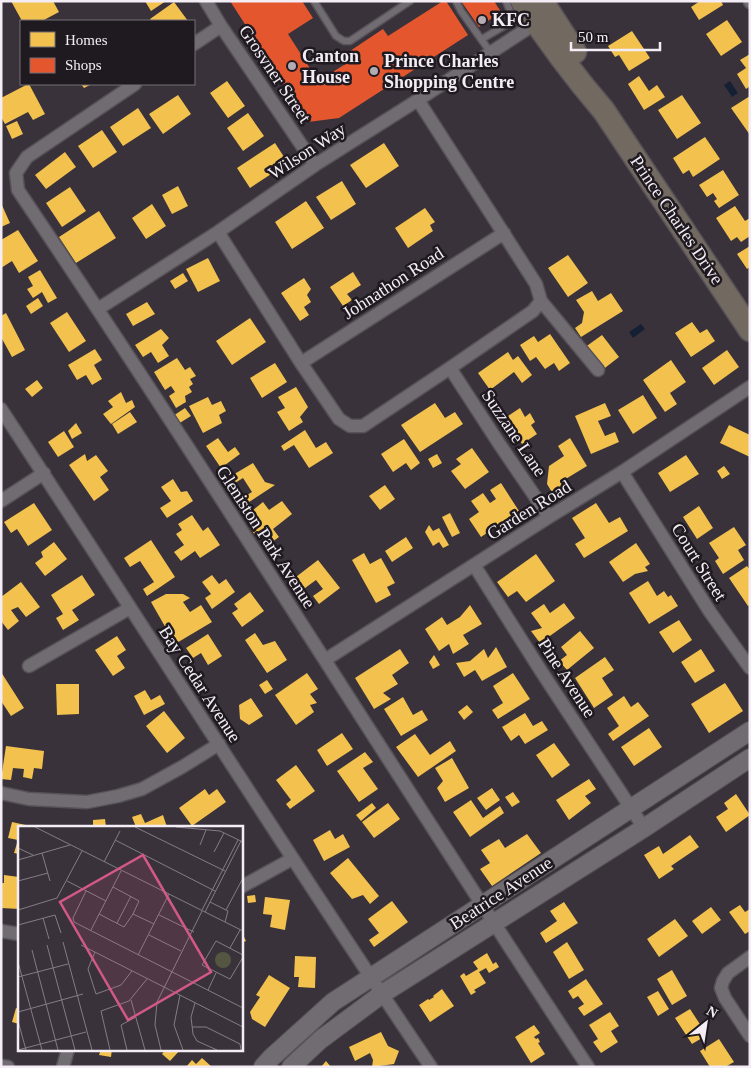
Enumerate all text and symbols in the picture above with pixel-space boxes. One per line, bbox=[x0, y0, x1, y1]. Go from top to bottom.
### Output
place label: KFC bbox=[492, 10, 530, 30]
marker: KFC bbox=[476, 14, 488, 26]
legend bbox=[20, 20, 195, 85]
scale bar bbox=[571, 20, 660, 52]
street label: Grosvner Street bbox=[235, 21, 315, 127]
text: 50 m bbox=[578, 29, 609, 45]
text: Homes bbox=[65, 32, 108, 48]
place label: Canton House bbox=[302, 46, 359, 87]
place label: Prince Charles Shopping Centre bbox=[384, 51, 514, 92]
text: Shops bbox=[65, 57, 102, 73]
marker: Canton House bbox=[286, 60, 298, 72]
marker: Prince Charles Shopping Centre bbox=[368, 65, 380, 77]
street label: Wilson Way bbox=[265, 119, 349, 183]
street label: Prince Charles Drive bbox=[627, 152, 728, 288]
street label: Johnathon Road bbox=[339, 243, 447, 323]
street label: Suzzane Lane bbox=[478, 386, 550, 480]
street label: Gleniston Park Avenue bbox=[213, 462, 319, 612]
street label: Garden Road bbox=[483, 476, 575, 544]
street label: Court Street bbox=[667, 520, 731, 604]
street label: Bay Cedar Avenue bbox=[155, 622, 245, 746]
street label: Pine Avenue bbox=[534, 635, 600, 721]
inset map bbox=[18, 826, 242, 1050]
street label: Beatrice Avenue bbox=[446, 852, 556, 934]
north arrow bbox=[681, 998, 731, 1048]
text: N bbox=[704, 1003, 720, 1021]

